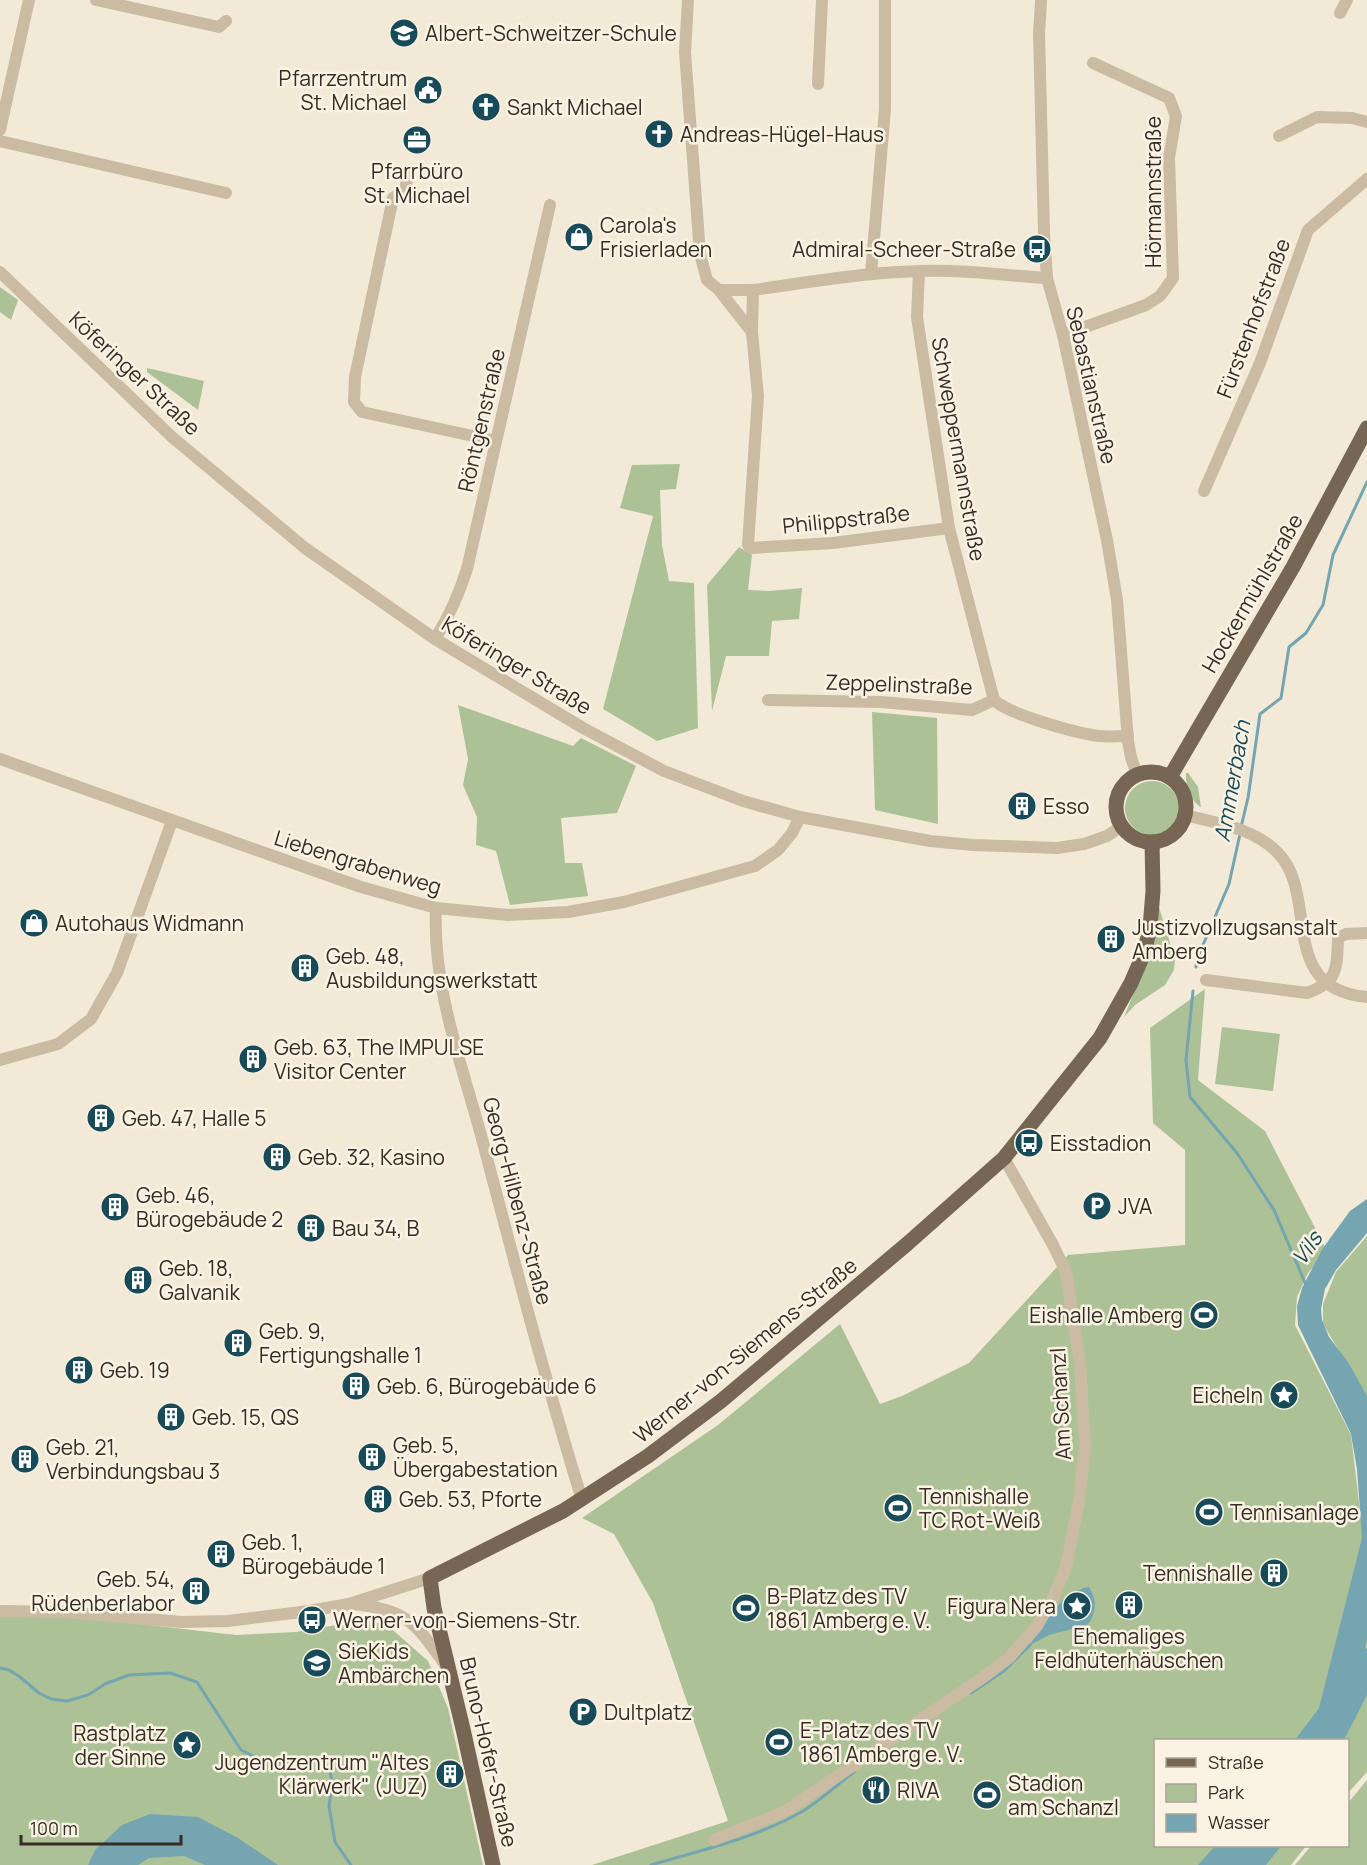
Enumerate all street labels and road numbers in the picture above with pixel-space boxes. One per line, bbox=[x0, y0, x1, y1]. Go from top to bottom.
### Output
street label: Hörmannstraße bbox=[1139, 116, 1167, 268]
street label: Fürstenhofstraße bbox=[1210, 234, 1296, 402]
street label: Sebastianstraße bbox=[1060, 303, 1124, 467]
street label: Köferinger Straße bbox=[63, 305, 207, 441]
street label: Schweppermannstraße bbox=[926, 335, 992, 563]
street label: Röntgenstraße bbox=[451, 345, 511, 495]
street label: Philippstraße bbox=[781, 498, 911, 540]
street label: Hockermühlstraße bbox=[1195, 508, 1309, 678]
street label: Köferinger Straße bbox=[437, 609, 597, 721]
street label: Zeppelinstraße bbox=[825, 667, 973, 701]
street label: Liebengrabenweg bbox=[271, 823, 445, 901]
street label: Georg-Hilbenz-Straße bbox=[477, 1094, 559, 1308]
street label: Werner-von-Siemens-Straße bbox=[627, 1251, 863, 1449]
street label: Am Schanzl bbox=[1043, 1347, 1077, 1461]
street label: Bruno-Hofer-Straße bbox=[454, 1654, 524, 1850]

